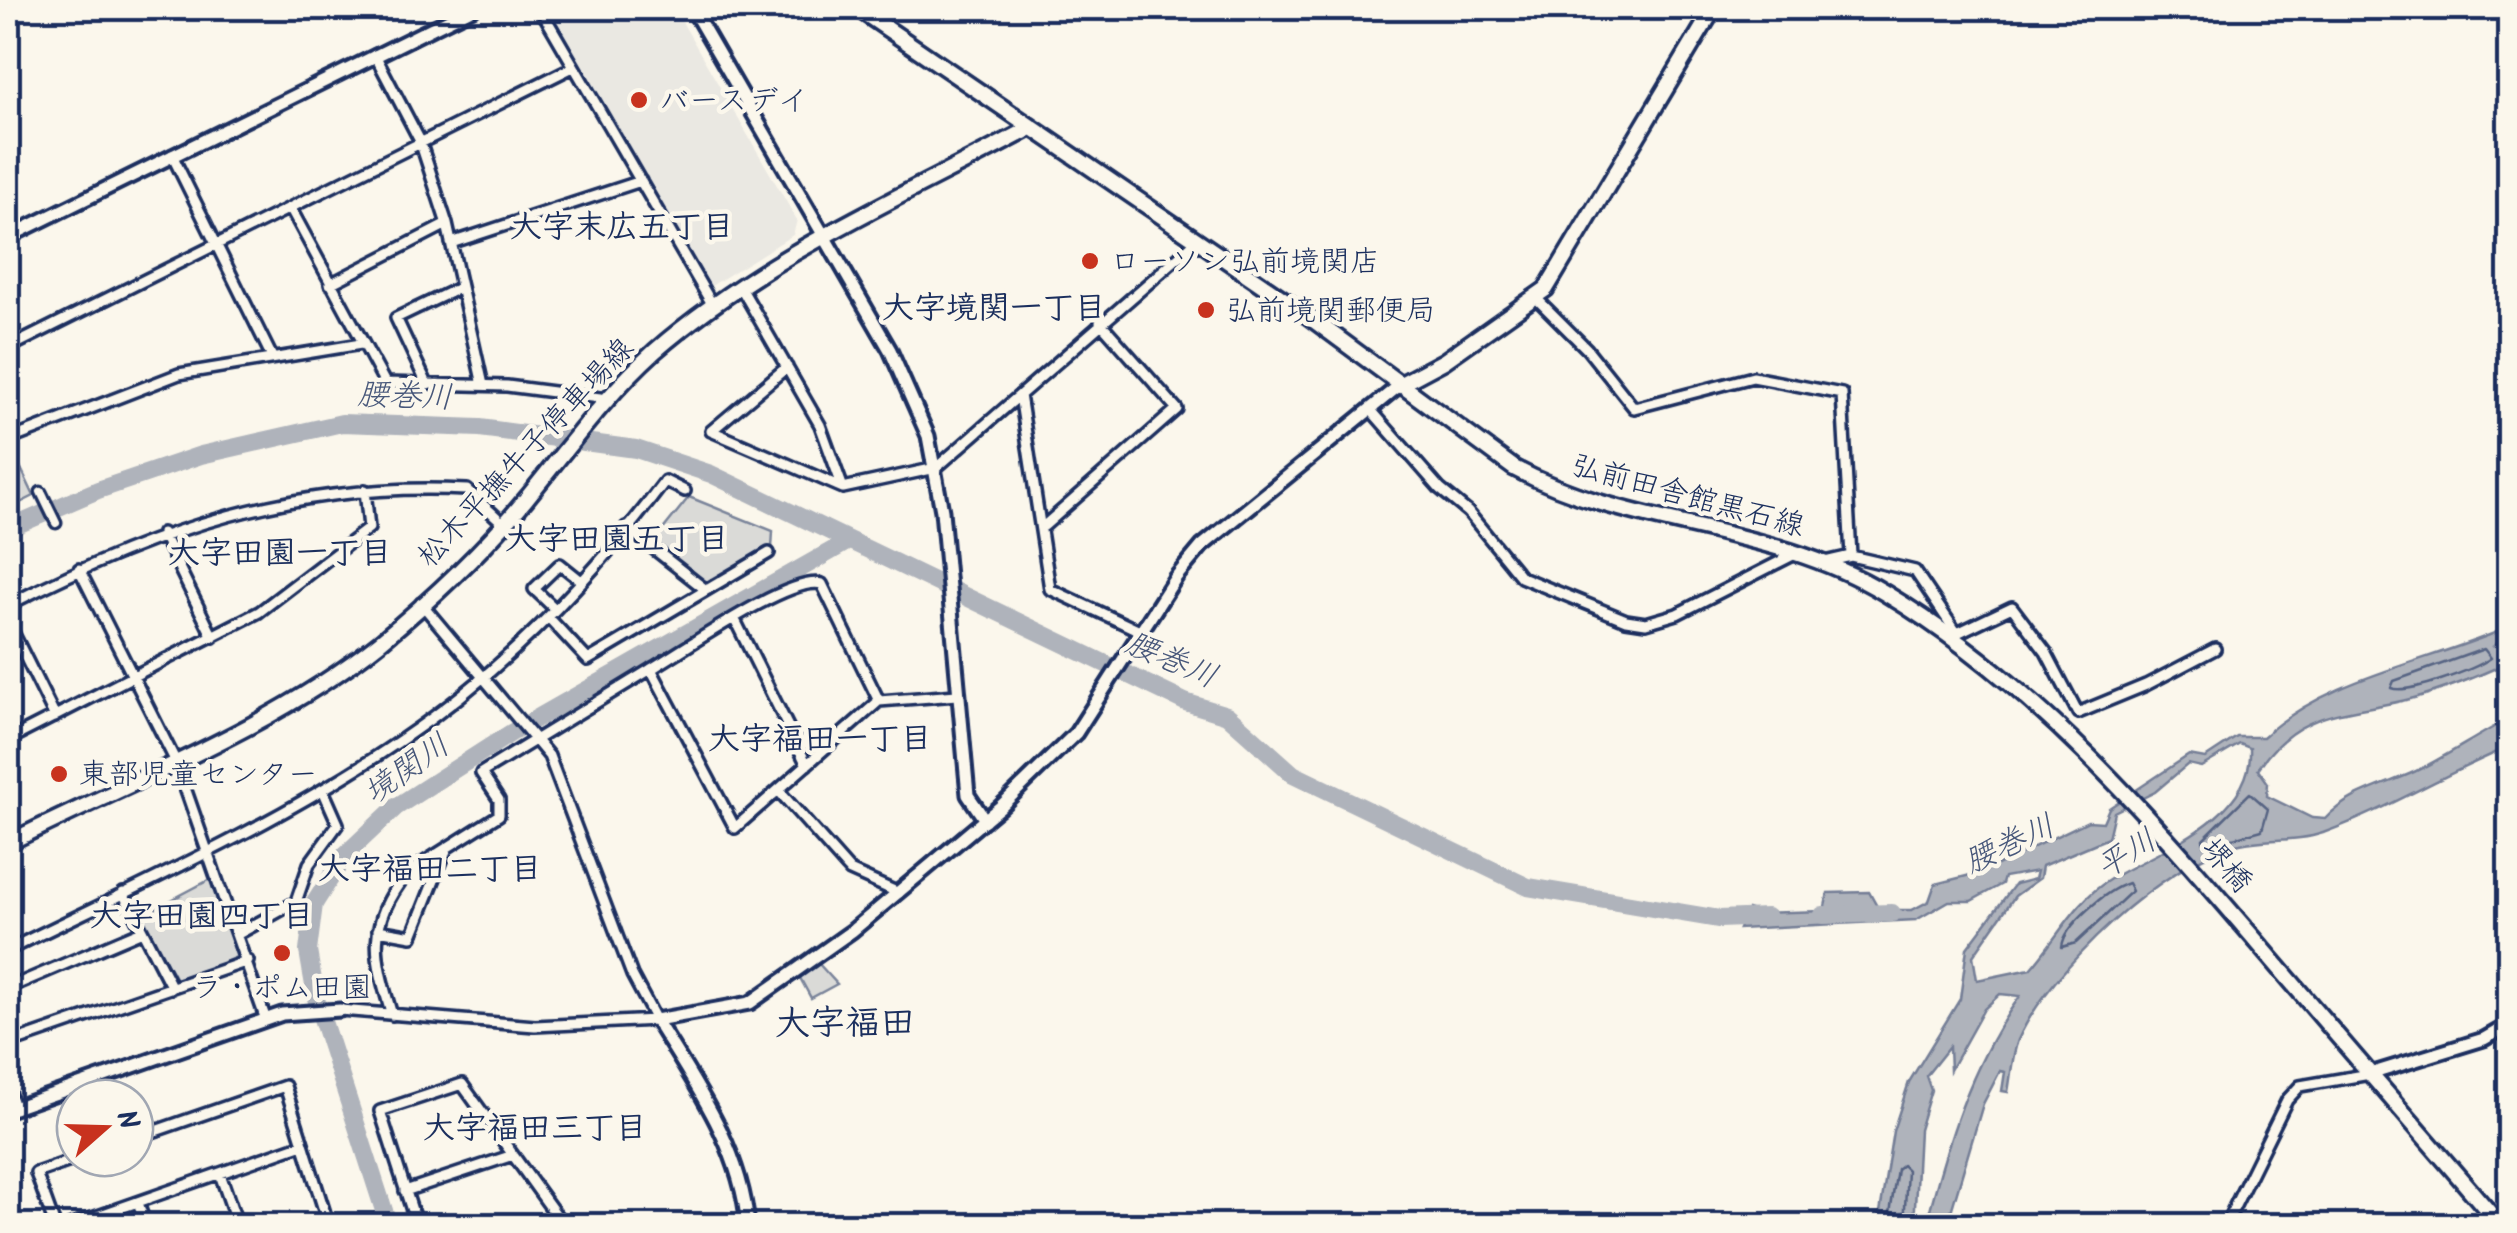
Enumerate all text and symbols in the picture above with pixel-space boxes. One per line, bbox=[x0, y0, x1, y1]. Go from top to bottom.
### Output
place label: バースデイ bbox=[659, 78, 808, 126]
marker: バースデイ bbox=[628, 89, 650, 111]
district label: 大字末広五丁目 bbox=[510, 203, 734, 254]
place label: ローソン弘前境関店 bbox=[1110, 239, 1380, 287]
marker: ローソン弘前境関店 bbox=[1079, 250, 1101, 272]
district label: 大字境関一丁目 bbox=[882, 284, 1106, 335]
place label: 弘前境関郵便局 bbox=[1226, 288, 1436, 336]
marker: 弘前境関郵便局 bbox=[1195, 299, 1217, 321]
street label: 松木平撫牛子停車場線 bbox=[407, 327, 646, 579]
water label: 腰巻川 bbox=[356, 370, 454, 425]
street label: 弘前田舎館黒石線 bbox=[1565, 443, 1810, 551]
district label: 大字田園五丁目 bbox=[505, 515, 729, 566]
district label: 大字田園一丁目 bbox=[168, 529, 392, 580]
water label: 腰巻川 bbox=[1117, 619, 1225, 704]
district label: 大字福田一丁目 bbox=[708, 715, 932, 766]
water label: 境関川 bbox=[353, 722, 461, 818]
place label: 東部児童センター bbox=[79, 752, 318, 800]
marker: 東部児童センター bbox=[48, 763, 70, 785]
water label: 腰巻川 bbox=[1956, 802, 2064, 889]
water label: 平川 bbox=[2087, 817, 2168, 894]
street label: 堺橋 bbox=[2188, 828, 2263, 905]
district label: 大字福田二丁目 bbox=[318, 845, 542, 896]
district label: 大字田園四丁目 bbox=[90, 892, 314, 943]
marker: ラ・ポム田園 bbox=[271, 942, 293, 964]
place label: ラ・ポム田園 bbox=[192, 965, 372, 1013]
district label: 大字福田 bbox=[775, 997, 915, 1053]
north arrow bbox=[55, 1078, 155, 1178]
text: N bbox=[102, 1104, 150, 1137]
district label: 大字福田三丁目 bbox=[423, 1104, 647, 1155]

